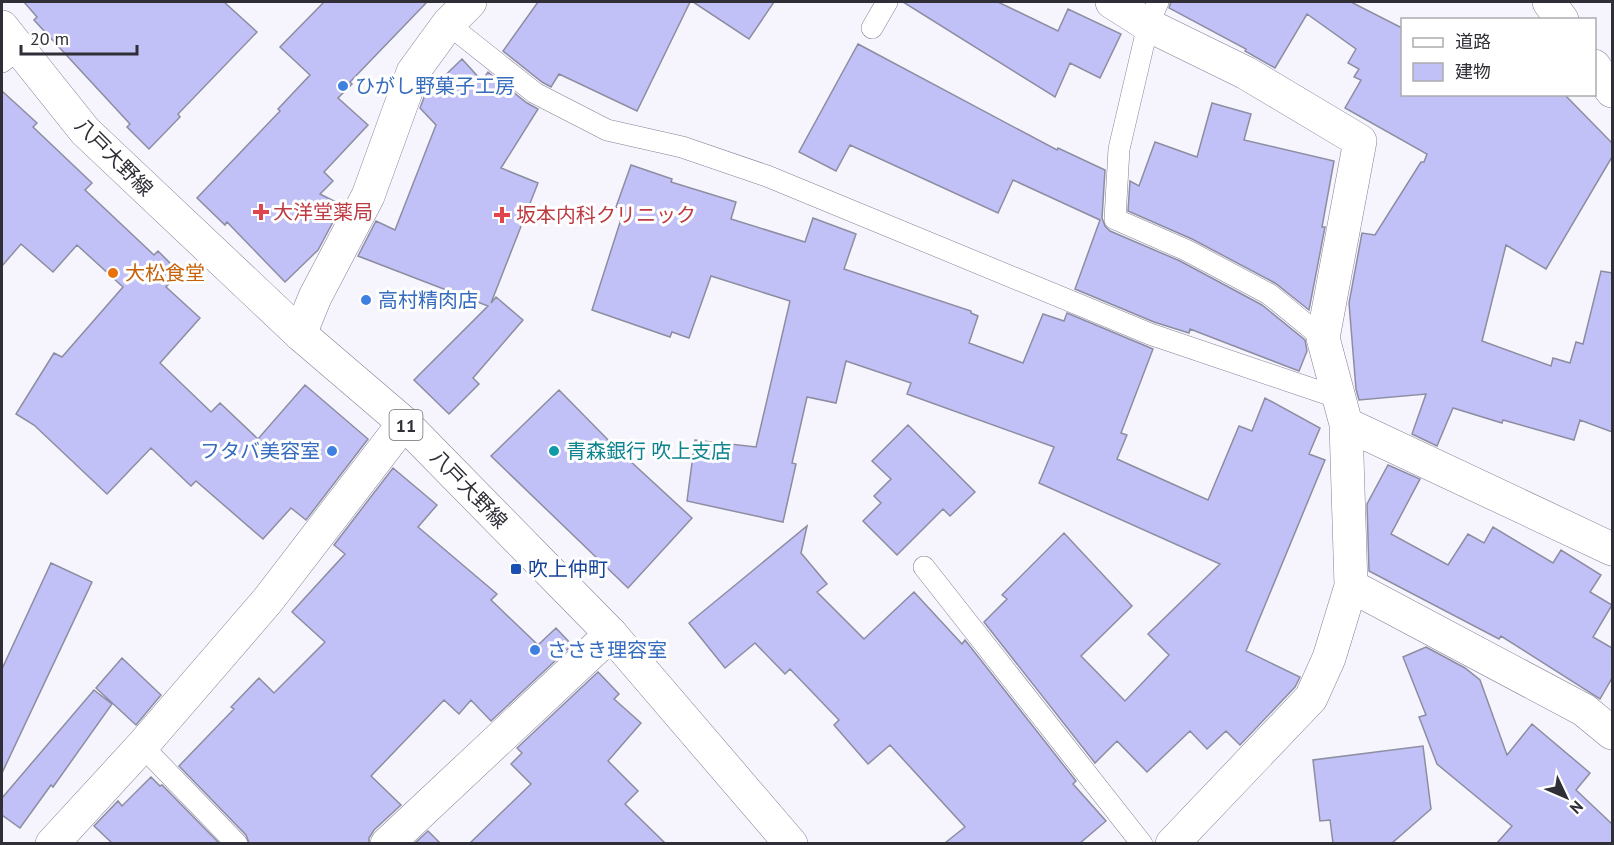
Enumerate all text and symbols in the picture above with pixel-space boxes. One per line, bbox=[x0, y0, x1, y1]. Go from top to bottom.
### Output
scale bar bbox=[21, 18, 136, 56]
legend bbox=[1401, 18, 1596, 96]
text: 20 m bbox=[30, 27, 69, 50]
text: 道路 bbox=[1455, 30, 1491, 53]
text: 建物 bbox=[1455, 60, 1491, 83]
place label: ひがし野菓子工房 bbox=[355, 73, 515, 99]
marker: ひがし野菓子工房 bbox=[336, 79, 350, 93]
street label: 八戸大野線 bbox=[69, 112, 159, 202]
place label: 大洋堂薬局 bbox=[273, 199, 373, 225]
place label: 坂本内科クリニック bbox=[516, 202, 696, 228]
marker: 大洋堂薬局 bbox=[254, 205, 268, 219]
marker: 坂本内科クリニック bbox=[493, 206, 511, 224]
place label: 大松食堂 bbox=[125, 260, 205, 286]
marker: 大松食堂 bbox=[106, 266, 120, 280]
place label: 高村精肉店 bbox=[378, 287, 478, 313]
marker: 高村精肉店 bbox=[359, 293, 373, 307]
road number: 11 bbox=[390, 410, 422, 440]
place label: フタバ美容室 bbox=[200, 438, 320, 464]
place label: 青森銀行 吹上支店 bbox=[566, 438, 731, 464]
marker: フタバ美容室 bbox=[325, 444, 339, 458]
street label: 八戸大野線 bbox=[425, 444, 513, 534]
marker: 青森銀行 吹上支店 bbox=[547, 444, 561, 458]
place label: 吹上仲町 bbox=[528, 556, 608, 582]
marker: 吹上仲町 bbox=[509, 562, 523, 576]
place label: ささき理容室 bbox=[547, 637, 667, 663]
marker: ささき理容室 bbox=[528, 643, 542, 657]
north arrow bbox=[1536, 767, 1596, 827]
text: N bbox=[1566, 797, 1588, 818]

